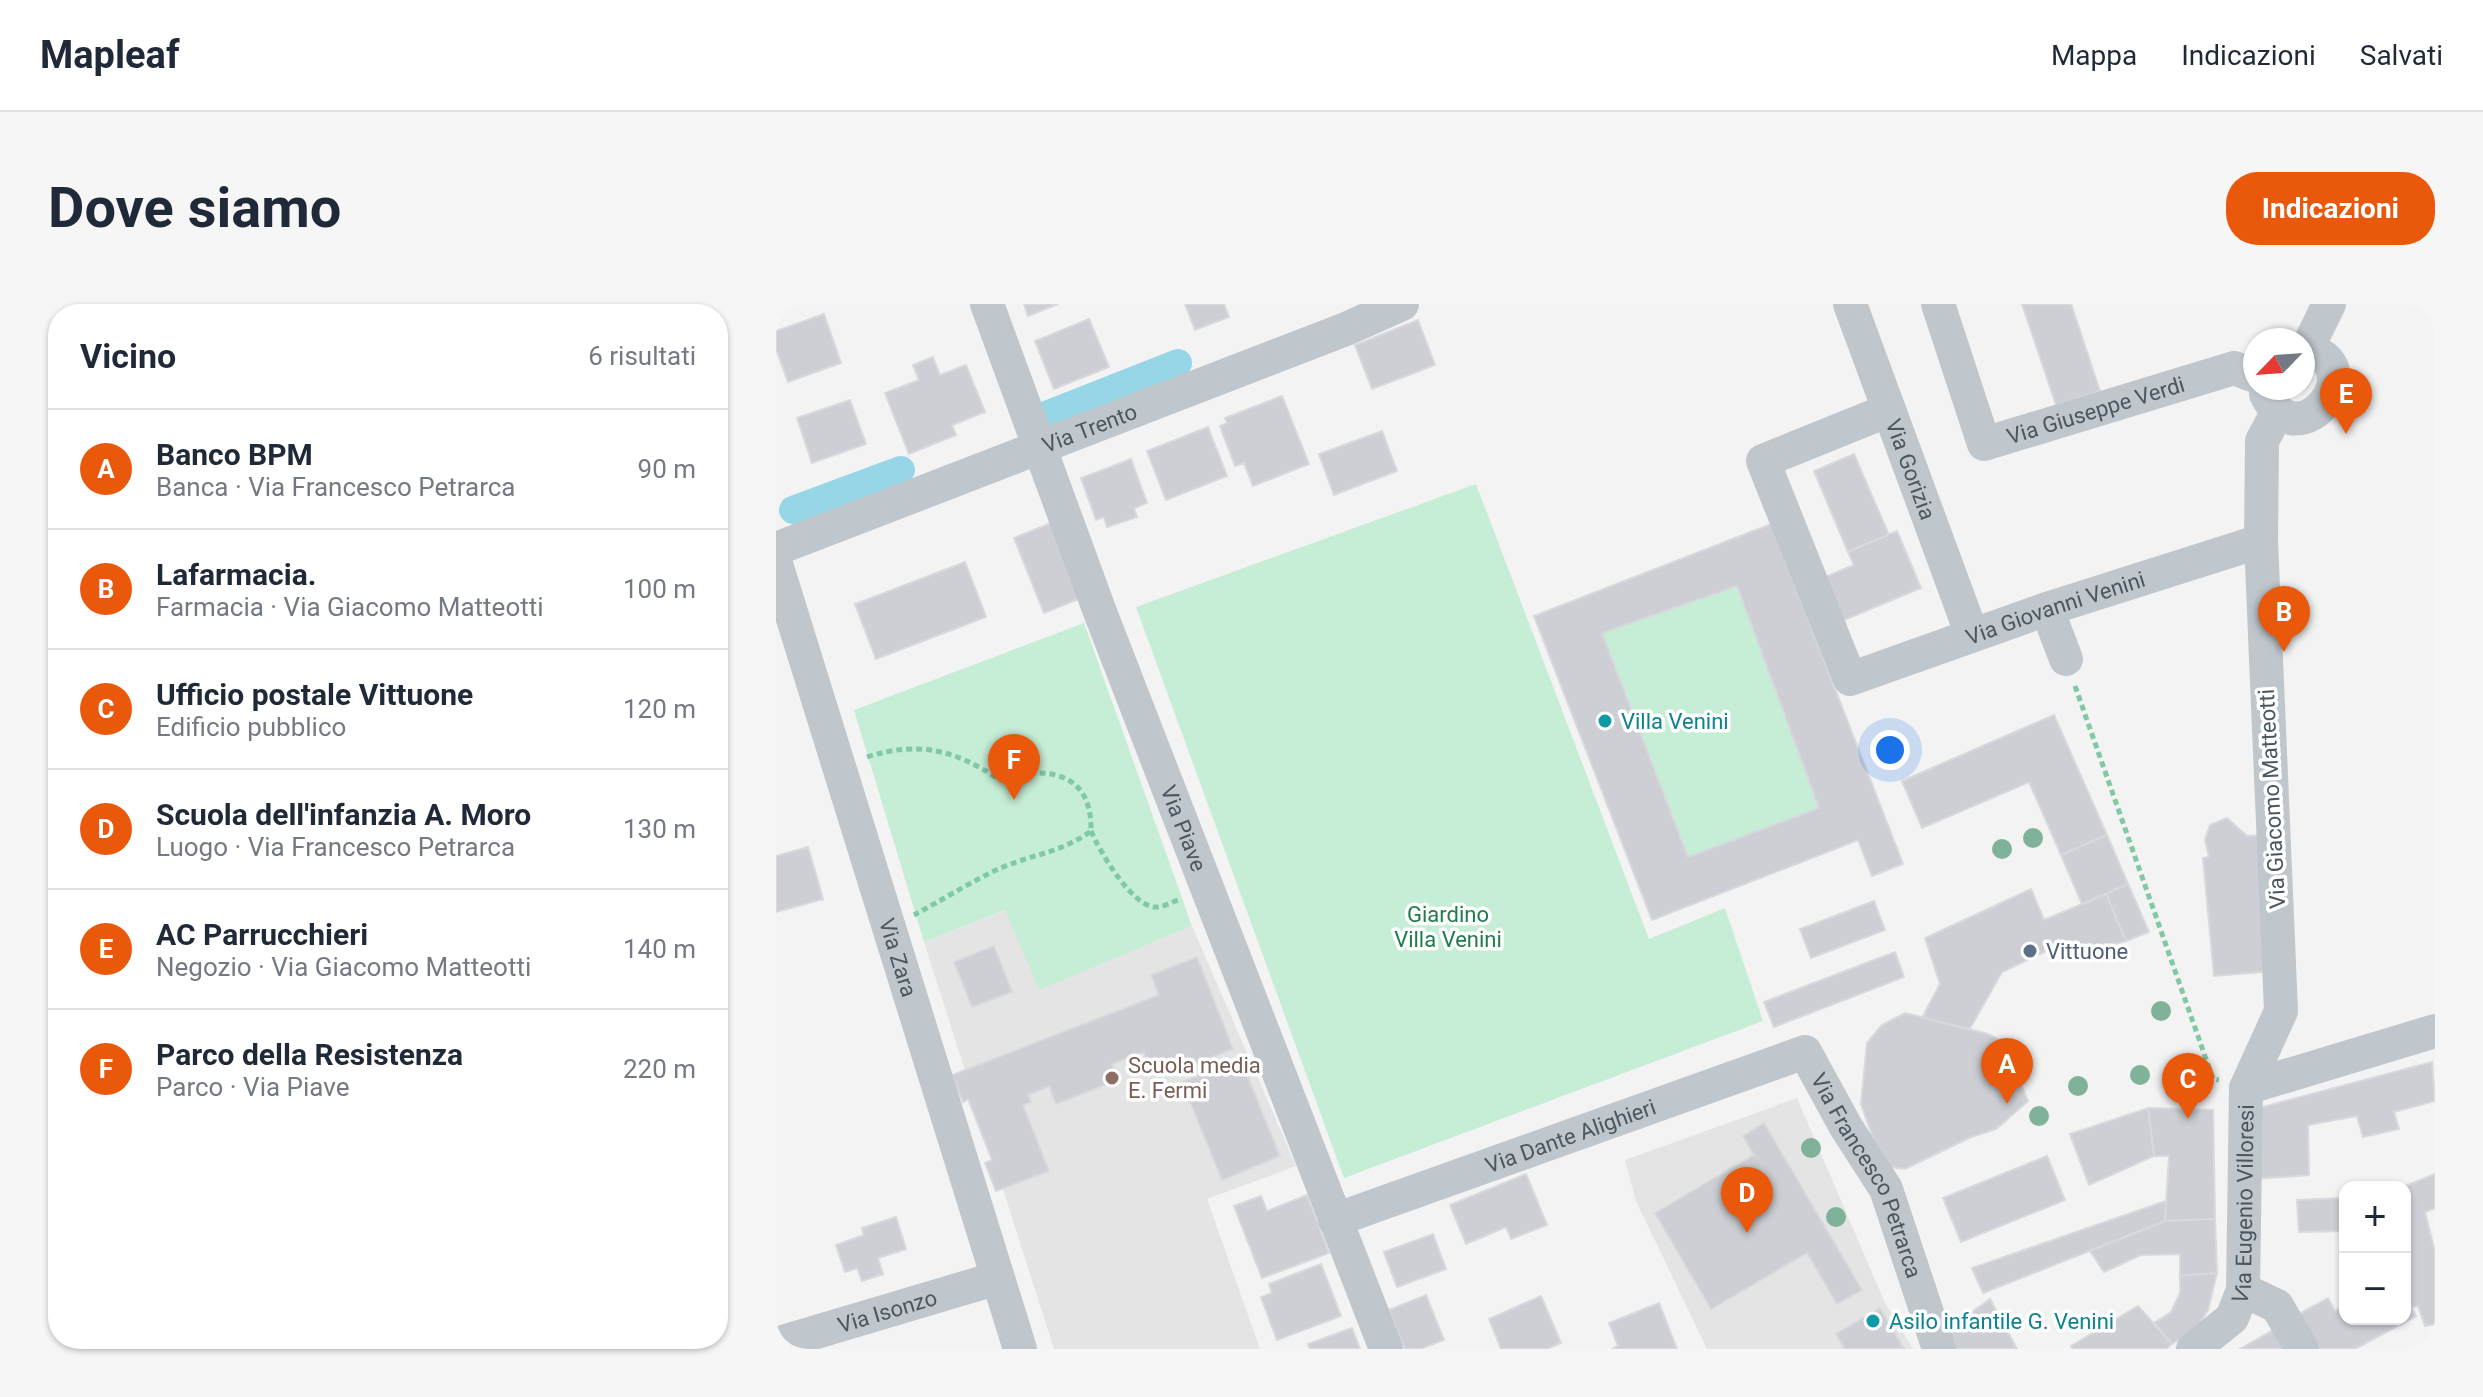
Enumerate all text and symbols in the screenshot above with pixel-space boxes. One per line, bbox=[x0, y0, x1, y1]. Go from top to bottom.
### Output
text: Mapleaf bbox=[40, 33, 180, 77]
text: Mappa bbox=[2051, 39, 2137, 72]
text: Indicazioni bbox=[2181, 39, 2316, 72]
text: Salvati bbox=[2360, 39, 2443, 72]
button: Indicazioni bbox=[2226, 172, 2435, 245]
text: Dove siamo bbox=[48, 175, 341, 241]
north arrow bbox=[2243, 328, 2315, 400]
text: Vicino bbox=[80, 336, 176, 376]
text: 6 risultati bbox=[588, 341, 696, 371]
pin: E bbox=[2320, 368, 2372, 434]
street label: Via Giuseppe Verdi bbox=[2004, 371, 2187, 449]
street label: Via Trento bbox=[1039, 398, 1140, 458]
street label: Via Gorizia bbox=[1881, 415, 1941, 523]
text: Banco BPM bbox=[156, 437, 313, 472]
text: A bbox=[97, 454, 115, 484]
text: 90 m bbox=[638, 454, 696, 484]
text: Banca · Via Francesco Petrarca bbox=[156, 472, 515, 502]
text: Lafarmacia. bbox=[156, 557, 316, 592]
street label: Via Giovanni Venini bbox=[1962, 566, 2148, 649]
text: B bbox=[98, 574, 114, 604]
text: 100 m bbox=[623, 574, 696, 604]
pin: B bbox=[2258, 586, 2310, 652]
text: Farmacia · Via Giacomo Matteotti bbox=[156, 592, 544, 622]
text: Ufficio postale Vittuone bbox=[156, 677, 473, 712]
street label: Via Giacomo Matteotti bbox=[2254, 689, 2290, 909]
text: C bbox=[97, 694, 115, 724]
text: 120 m bbox=[623, 694, 696, 724]
place label: Villa Venini bbox=[1621, 709, 1729, 734]
text: Edificio pubblico bbox=[156, 712, 346, 742]
marker: Villa Venini bbox=[1596, 712, 1614, 730]
your location bbox=[1870, 730, 1910, 770]
pin: F bbox=[988, 734, 1040, 800]
street label: Via Piave bbox=[1156, 782, 1212, 875]
text: Scuola dell'infanzia A. Moro bbox=[156, 797, 531, 832]
text: D bbox=[98, 814, 114, 844]
text: 130 m bbox=[623, 814, 696, 844]
text: Luogo · Via Francesco Petrarca bbox=[156, 832, 515, 862]
park label: Giardino Villa Venini bbox=[1394, 902, 1502, 952]
street label: Via Zara bbox=[874, 915, 922, 1000]
text: AC Parrucchieri bbox=[156, 917, 368, 952]
text: E bbox=[99, 934, 113, 964]
text: 140 m bbox=[623, 934, 696, 964]
place label: Vittuone bbox=[2046, 939, 2128, 964]
marker: Vittuone bbox=[2021, 942, 2039, 960]
text: Negozio · Via Giacomo Matteotti bbox=[156, 952, 531, 982]
text: Parco della Resistenza bbox=[156, 1037, 463, 1072]
pin: A bbox=[1981, 1038, 2033, 1104]
place label: Scuola media E. Fermi bbox=[1128, 1053, 1261, 1103]
pin: C bbox=[2162, 1053, 2214, 1119]
text: F bbox=[99, 1054, 113, 1084]
text: 220 m bbox=[623, 1054, 696, 1084]
marker: Scuola media E. Fermi bbox=[1103, 1069, 1121, 1087]
street label: Via Francesco Petrarca bbox=[1806, 1069, 1927, 1281]
text: Parco · Via Piave bbox=[156, 1072, 349, 1102]
street label: Via Dante Alighieri bbox=[1482, 1094, 1659, 1178]
street label: Via Eugenio Villoresi bbox=[2226, 1104, 2258, 1307]
pin: D bbox=[1721, 1167, 1773, 1233]
map controls bbox=[2339, 1181, 2411, 1325]
button: + bbox=[2339, 1181, 2411, 1253]
button: − bbox=[2339, 1253, 2411, 1325]
street label: Via Isonzo bbox=[835, 1284, 940, 1337]
place label: Asilo infantile G. Venini bbox=[1889, 1309, 2114, 1334]
marker: Asilo infantile G. Venini bbox=[1864, 1312, 1882, 1330]

